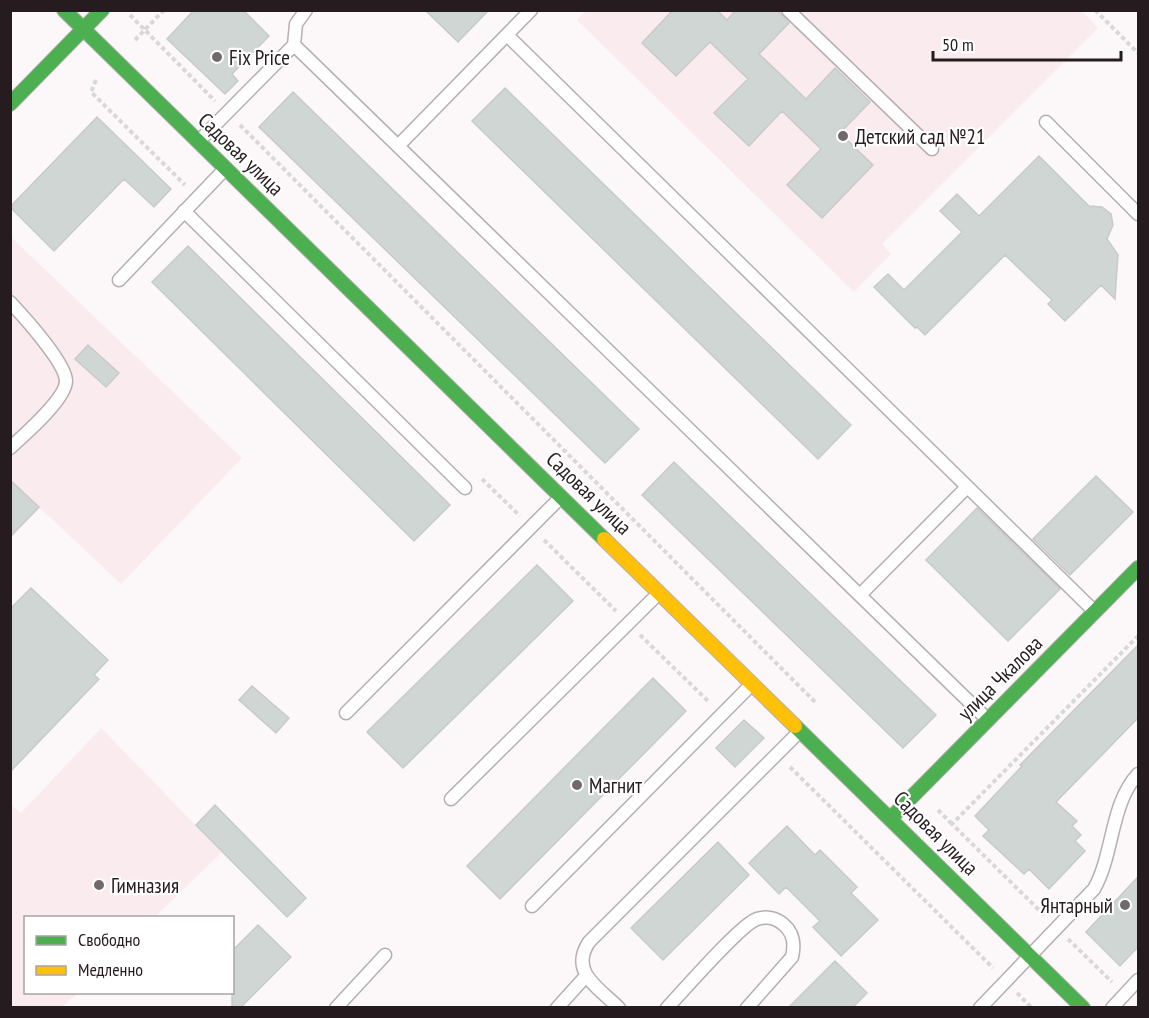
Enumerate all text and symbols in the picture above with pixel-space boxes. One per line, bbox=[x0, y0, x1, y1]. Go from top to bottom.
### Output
scale bar bbox=[933, 24, 1120, 62]
text: 50 m bbox=[942, 33, 974, 56]
place label: Fix Price bbox=[229, 44, 290, 71]
marker: Fix Price bbox=[210, 50, 224, 64]
street label: Садовая улица bbox=[193, 107, 289, 201]
place label: Детский сад №21 bbox=[855, 123, 985, 150]
marker: Детский сад №21 bbox=[836, 129, 850, 143]
street label: Садовая улица bbox=[541, 446, 637, 540]
street label: улица Чкалова bbox=[952, 630, 1048, 726]
place label: Магнит bbox=[589, 772, 642, 799]
marker: Магнит bbox=[570, 778, 584, 792]
street label: Садовая улица bbox=[888, 785, 984, 881]
place label: Гимназия bbox=[111, 872, 179, 899]
marker: Гимназия bbox=[92, 878, 106, 892]
place label: Янтарный bbox=[1040, 892, 1113, 919]
marker: Янтарный bbox=[1118, 898, 1132, 912]
legend bbox=[24, 916, 234, 994]
text: Свободно bbox=[78, 928, 141, 951]
text: Медленно bbox=[78, 958, 143, 981]

